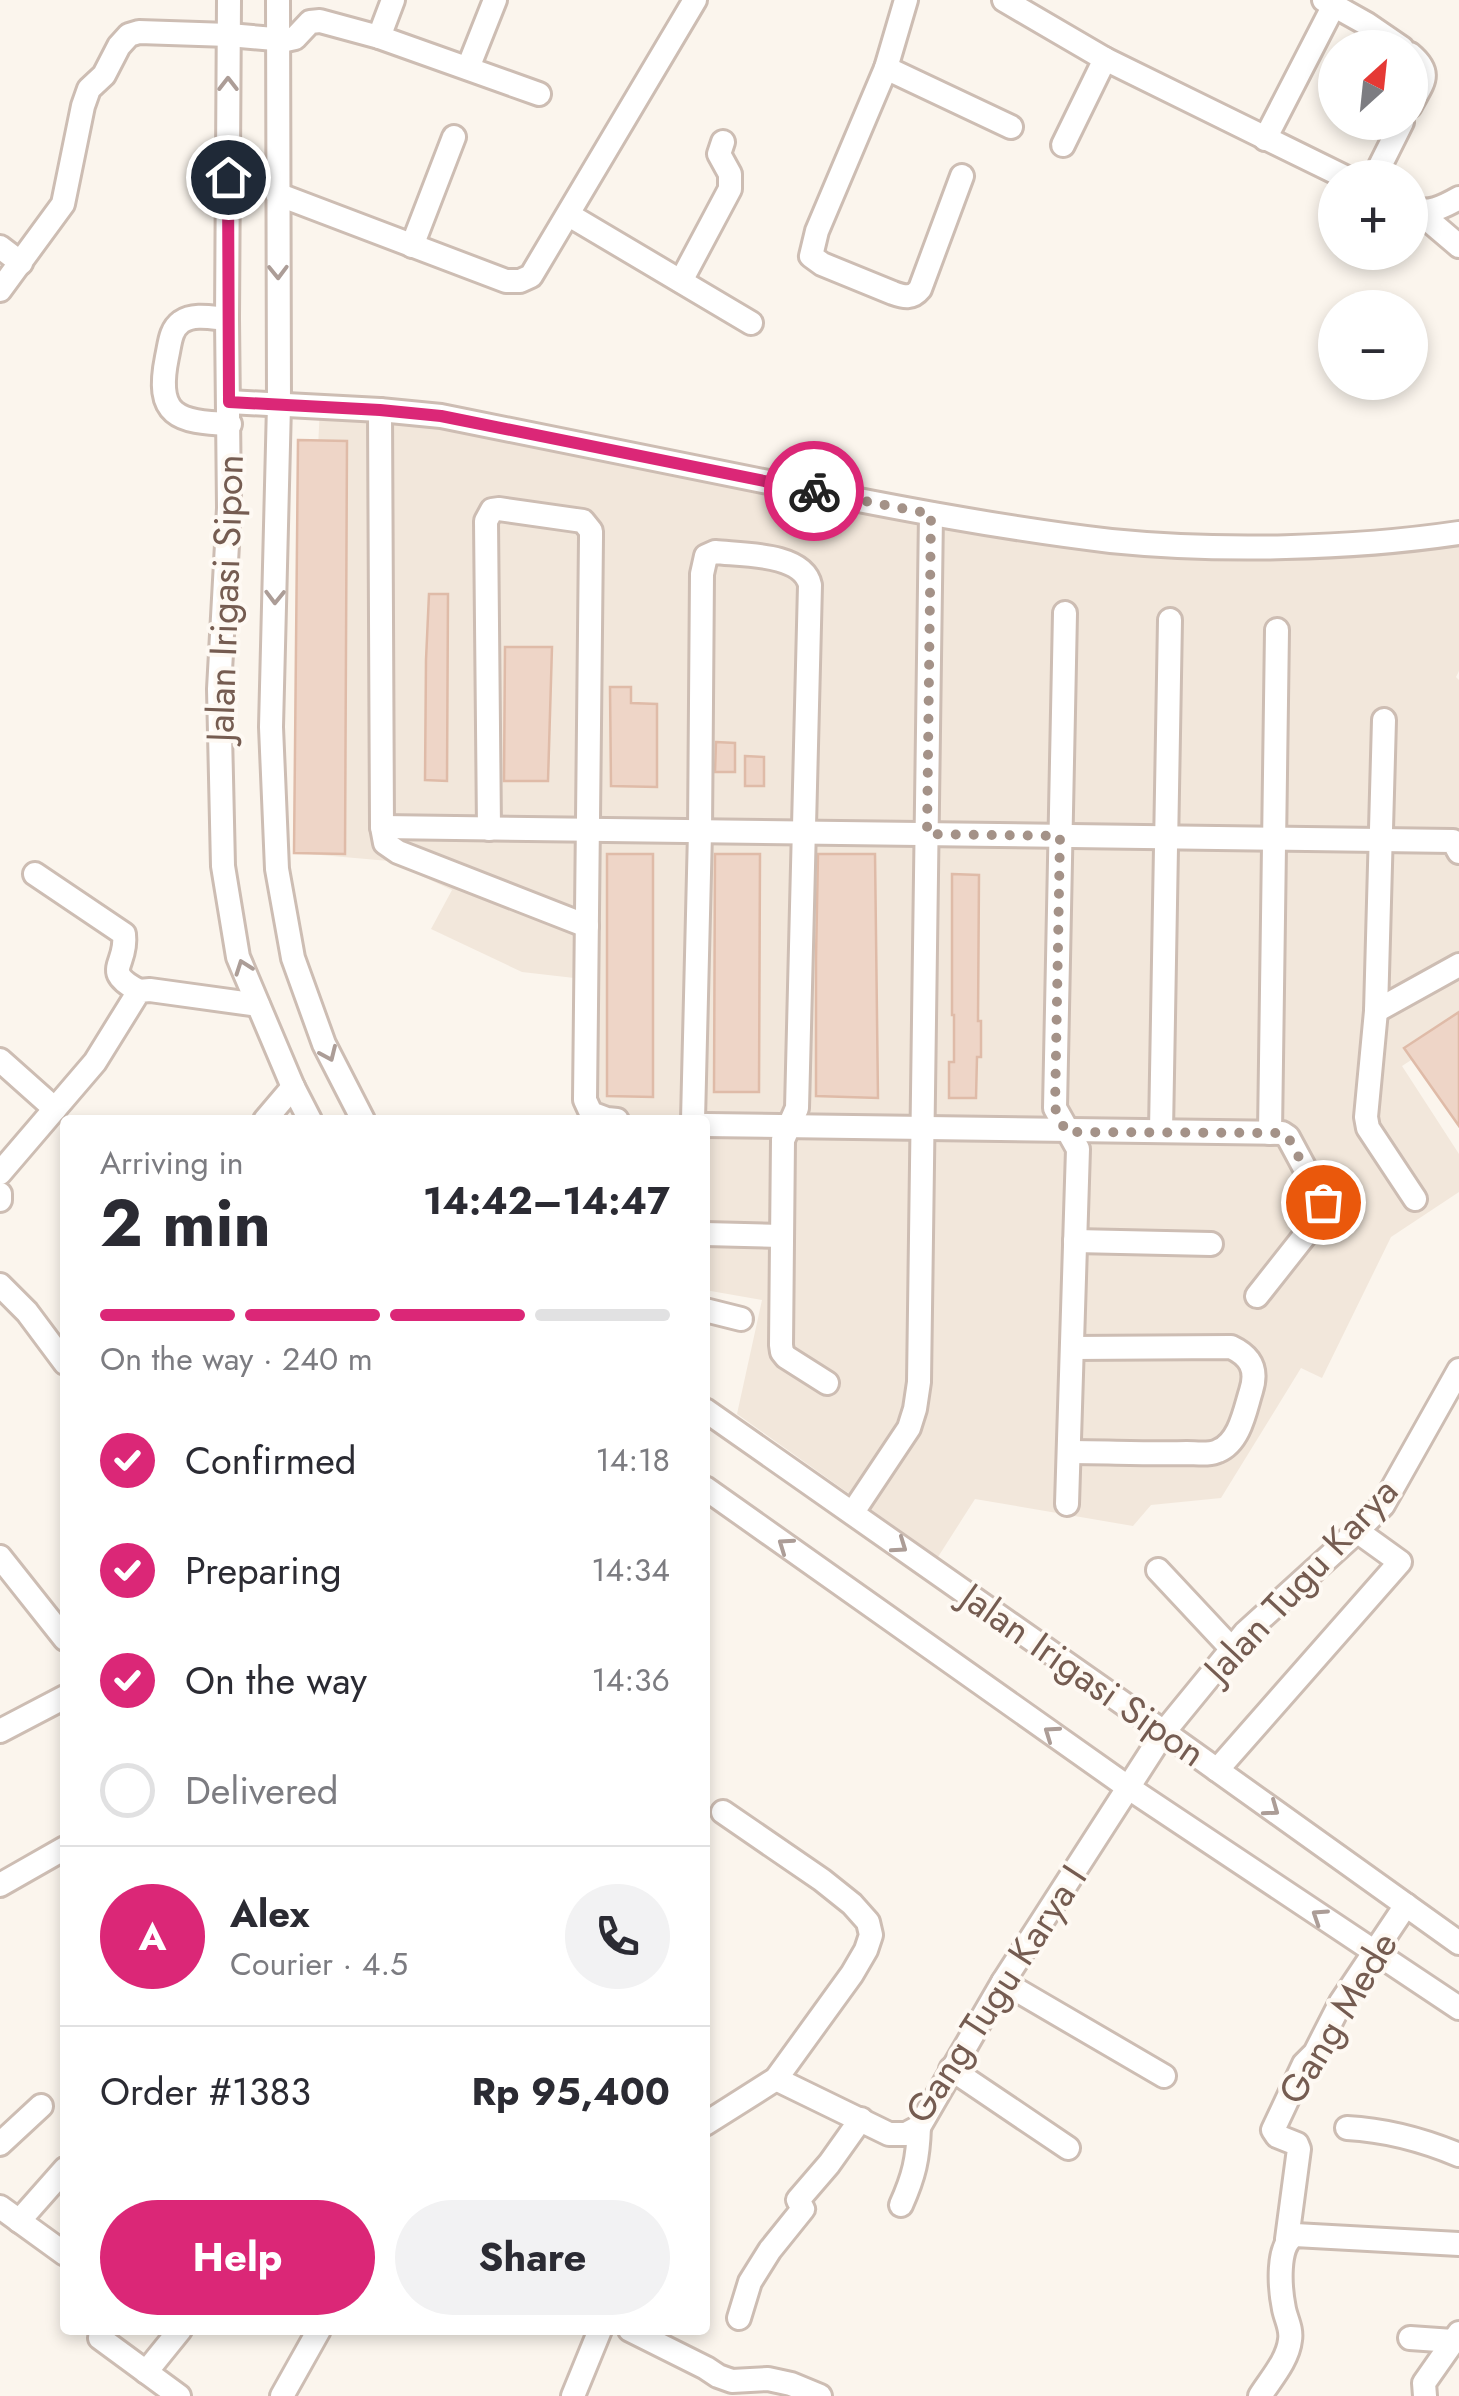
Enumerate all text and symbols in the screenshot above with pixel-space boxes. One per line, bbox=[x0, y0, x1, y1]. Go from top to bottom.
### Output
north arrow bbox=[1318, 30, 1428, 140]
map controls bbox=[1318, 30, 1428, 400]
one-way arrow bbox=[218, 76, 239, 92]
pin bbox=[186, 135, 271, 220]
icon: home bbox=[201, 150, 256, 205]
button: + bbox=[1318, 160, 1428, 270]
one-way arrow bbox=[267, 266, 289, 281]
button: − bbox=[1318, 290, 1428, 400]
courier bbox=[764, 441, 864, 541]
street label: Jalan Irigasi Sipon bbox=[192, 453, 257, 748]
icon: bike bbox=[787, 464, 842, 519]
one-way arrow bbox=[264, 590, 285, 606]
one-way arrow bbox=[234, 959, 255, 976]
one-way arrow bbox=[317, 1044, 337, 1062]
text: Arriving in bbox=[100, 1140, 244, 1186]
pin bbox=[1281, 1160, 1366, 1245]
text: 14:42–14:47 bbox=[423, 1173, 670, 1228]
icon: bag bbox=[1296, 1175, 1351, 1230]
text: 2 min bbox=[100, 1176, 271, 1270]
text: On the way · 240 m bbox=[100, 1336, 373, 1382]
icon: check bbox=[100, 1433, 155, 1488]
text: Confirmed bbox=[185, 1433, 356, 1488]
text: 14:18 bbox=[595, 1437, 670, 1483]
street label: Jalan Tugu Karya bbox=[1188, 1465, 1410, 1698]
one-way arrow bbox=[888, 1534, 907, 1552]
one-way arrow bbox=[778, 1539, 797, 1557]
icon: check bbox=[100, 1543, 155, 1598]
text: Preparing bbox=[185, 1543, 342, 1598]
text: 14:34 bbox=[591, 1547, 670, 1593]
street label: Jalan Irigasi Sipon bbox=[946, 1567, 1217, 1780]
icon: check bbox=[100, 1653, 155, 1708]
text: On the way bbox=[185, 1653, 367, 1708]
text: 14:36 bbox=[591, 1657, 670, 1703]
one-way arrow bbox=[1043, 1726, 1062, 1745]
text: Delivered bbox=[185, 1763, 338, 1818]
one-way arrow bbox=[1261, 1798, 1279, 1815]
street label: Gang Tugu Karya I bbox=[891, 1854, 1100, 2134]
button: phone bbox=[565, 1884, 670, 1989]
text: Alex bbox=[230, 1886, 310, 1941]
text: A bbox=[139, 1909, 166, 1964]
one-way arrow bbox=[1312, 1909, 1330, 1928]
street label: Gang Mede bbox=[1264, 1921, 1411, 2114]
text: Courier · 4.5 bbox=[230, 1941, 408, 1987]
text: Order #1383 bbox=[100, 2064, 311, 2119]
text: Rp 95,400 bbox=[471, 2064, 670, 2119]
button: Help bbox=[100, 2200, 375, 2315]
button: Share bbox=[395, 2200, 670, 2315]

